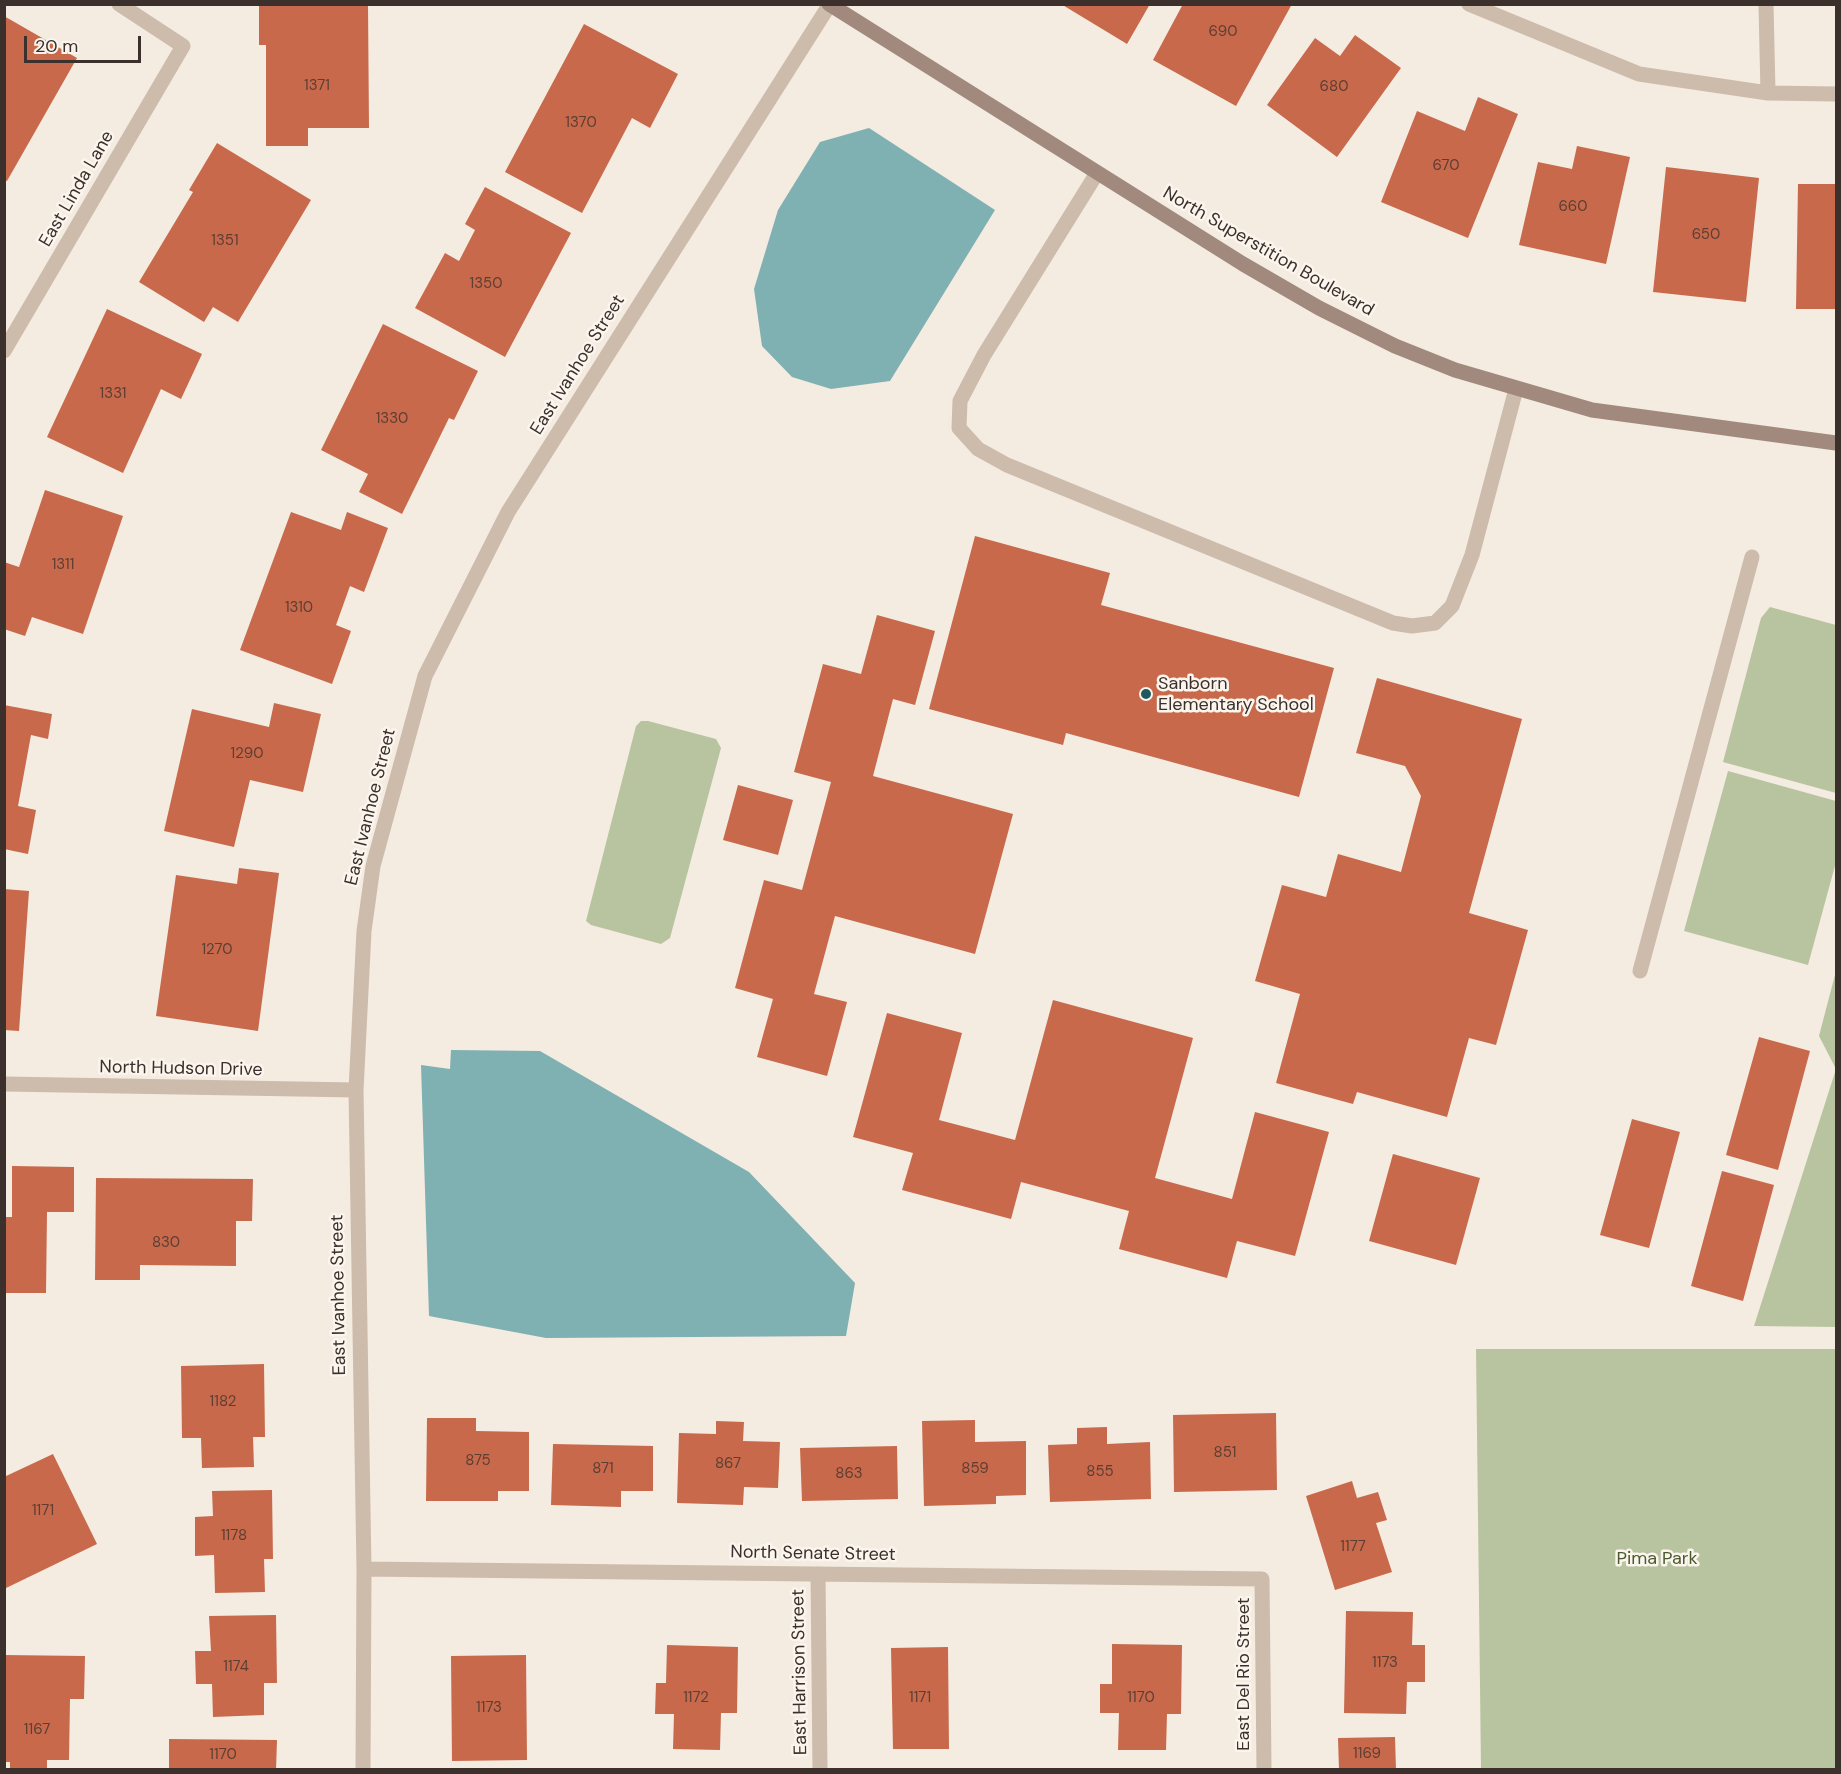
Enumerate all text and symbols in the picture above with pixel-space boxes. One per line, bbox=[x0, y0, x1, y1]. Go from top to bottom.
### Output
house number: 690 bbox=[1209, 23, 1237, 41]
scale bar bbox=[27, 24, 144, 62]
text: 20 m bbox=[35, 34, 78, 58]
house number: 1371 bbox=[304, 77, 330, 95]
house number: 680 bbox=[1320, 78, 1348, 96]
house number: 1370 bbox=[565, 114, 597, 132]
street label: East Linda Lane bbox=[35, 127, 119, 251]
house number: 670 bbox=[1432, 157, 1460, 175]
street label: North Superstition Boulevard bbox=[1159, 183, 1377, 321]
house number: 660 bbox=[1558, 198, 1588, 216]
house number: 650 bbox=[1692, 226, 1720, 244]
house number: 1351 bbox=[211, 232, 239, 250]
house number: 1350 bbox=[470, 275, 502, 293]
street label: East Ivanhoe Street bbox=[526, 291, 630, 439]
house number: 1331 bbox=[100, 385, 126, 403]
house number: 1330 bbox=[376, 410, 408, 428]
house number: 1311 bbox=[52, 556, 74, 574]
house number: 1310 bbox=[285, 599, 313, 617]
place label: Sanborn Elementary School bbox=[1158, 673, 1314, 716]
marker: Sanborn Elementary School bbox=[1139, 687, 1153, 701]
street label: East Ivanhoe Street bbox=[341, 726, 401, 888]
house number: 1290 bbox=[231, 745, 263, 763]
house number: 1270 bbox=[201, 941, 233, 959]
street label: North Hudson Drive bbox=[99, 1057, 263, 1081]
street label: East Ivanhoe Street bbox=[327, 1214, 351, 1376]
house number: 830 bbox=[152, 1234, 180, 1252]
house number: 1182 bbox=[210, 1393, 236, 1411]
house number: 851 bbox=[1214, 1444, 1236, 1462]
house number: 875 bbox=[465, 1452, 491, 1470]
house number: 867 bbox=[715, 1455, 741, 1473]
house number: 871 bbox=[592, 1460, 614, 1478]
house number: 859 bbox=[961, 1460, 989, 1478]
house number: 855 bbox=[1086, 1463, 1114, 1481]
house number: 863 bbox=[835, 1465, 863, 1483]
house number: 1171 bbox=[32, 1502, 54, 1520]
house number: 1178 bbox=[221, 1527, 247, 1545]
house number: 1177 bbox=[1340, 1538, 1366, 1556]
street label: North Senate Street bbox=[730, 1542, 896, 1566]
park label: Pima Park bbox=[1617, 1548, 1697, 1570]
street label: East Harrison Street bbox=[788, 1589, 812, 1755]
street label: East Del Rio Street bbox=[1233, 1597, 1255, 1751]
house number: 1173 bbox=[1372, 1654, 1398, 1672]
house number: 1174 bbox=[223, 1658, 249, 1676]
house number: 1172 bbox=[683, 1689, 709, 1707]
house number: 1171 bbox=[909, 1689, 931, 1707]
house number: 1170 bbox=[1127, 1689, 1155, 1707]
house number: 1173 bbox=[476, 1699, 502, 1717]
house number: 1167 bbox=[24, 1721, 50, 1739]
house number: 1169 bbox=[1353, 1745, 1381, 1763]
house number: 1170 bbox=[209, 1746, 237, 1764]

